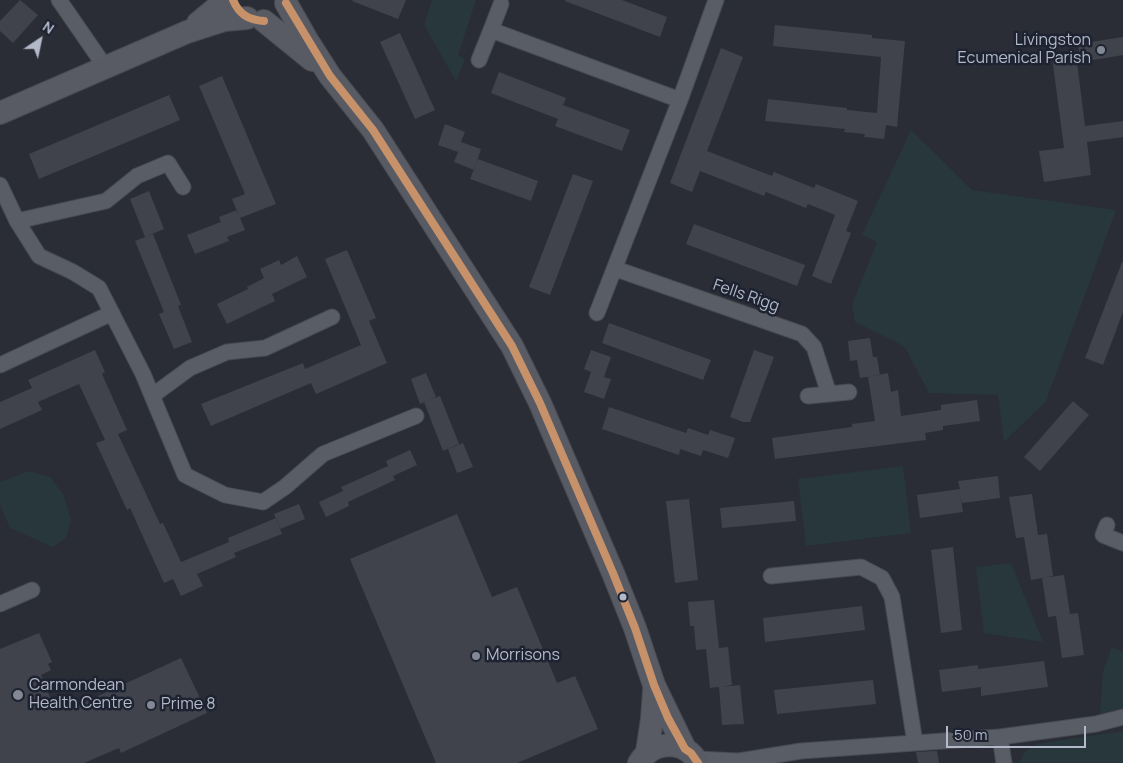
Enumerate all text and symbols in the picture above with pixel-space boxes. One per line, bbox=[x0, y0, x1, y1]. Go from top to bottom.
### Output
north arrow bbox=[15, 15, 65, 65]
text: N bbox=[39, 16, 58, 38]
place label: Livingston Ecumenical Parish bbox=[957, 31, 1091, 69]
marker: Livingston Ecumenical Parish bbox=[1095, 44, 1107, 56]
street label: Fells Rigg bbox=[710, 276, 782, 316]
unlabelled marker bbox=[618, 592, 628, 602]
place label: Morrisons bbox=[486, 646, 560, 666]
marker: Morrisons bbox=[470, 650, 482, 662]
place label: Carmondean Health Centre bbox=[29, 676, 132, 714]
marker: Carmondean Health Centre bbox=[11, 688, 25, 702]
place label: Prime 8 bbox=[161, 695, 216, 715]
marker: Prime 8 bbox=[145, 699, 157, 711]
scale bar bbox=[948, 716, 1088, 748]
text: 50 m bbox=[954, 724, 988, 745]

